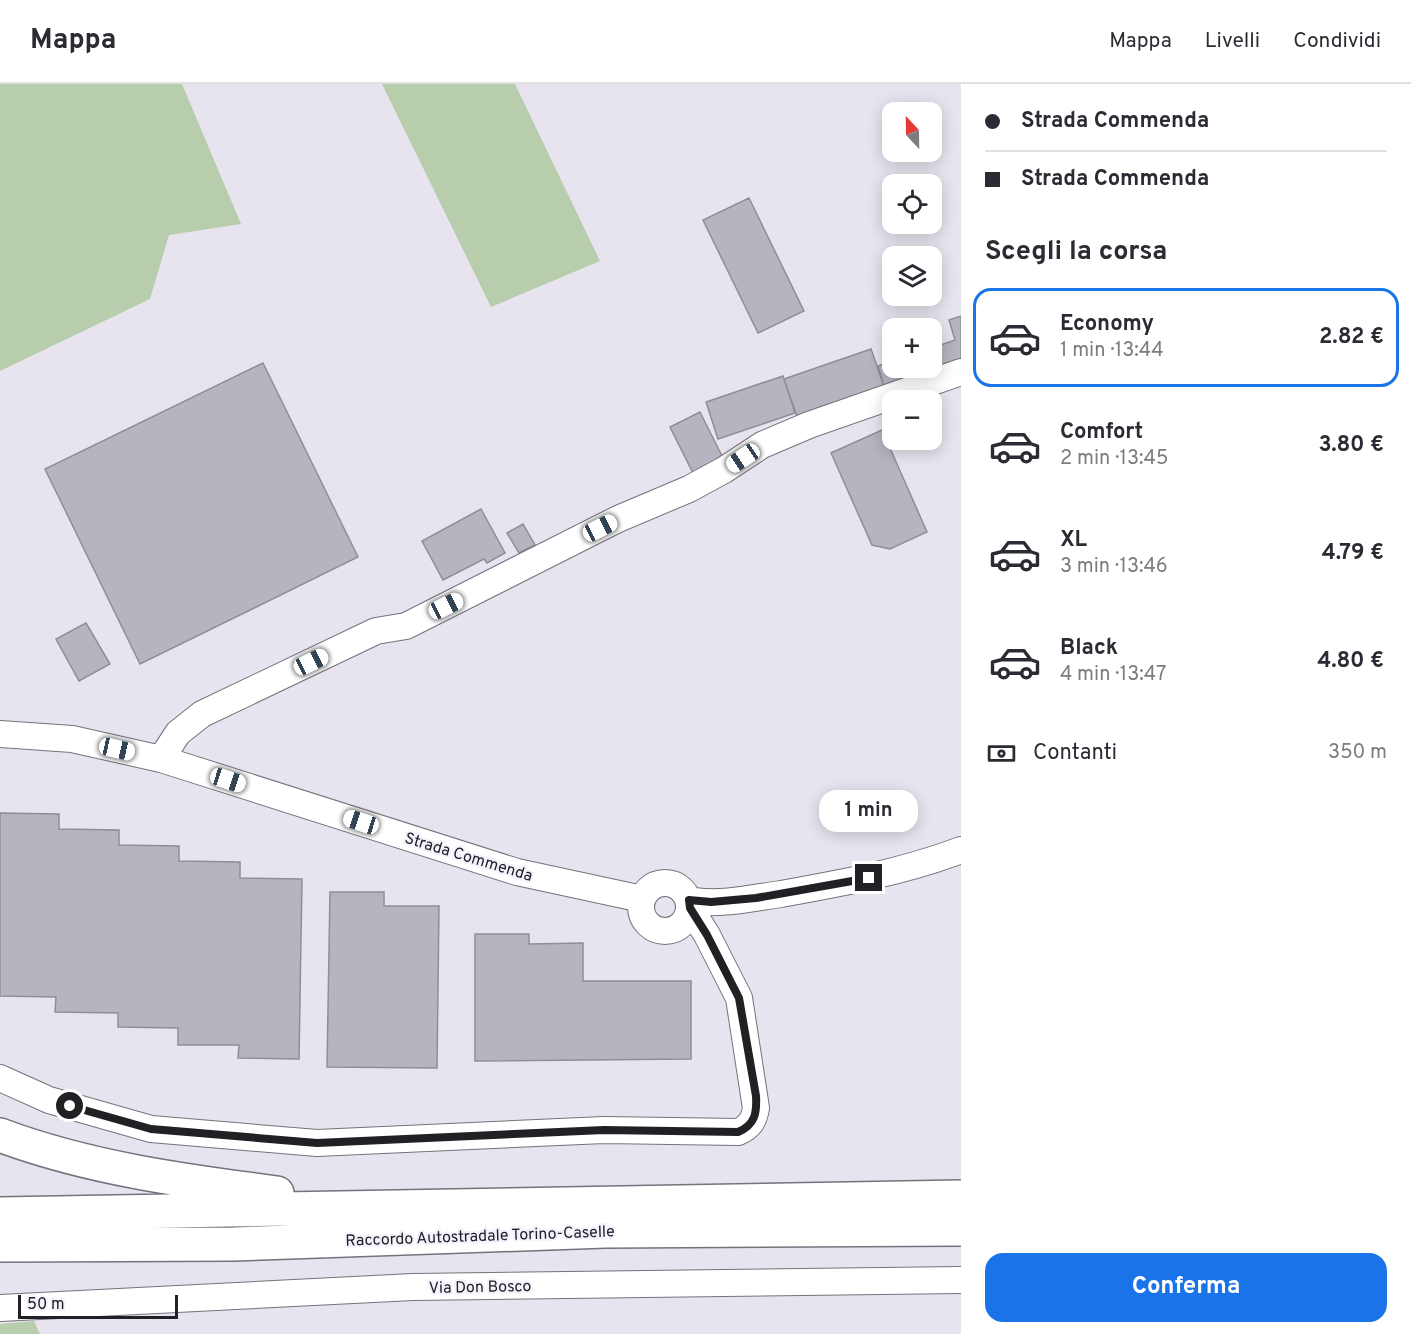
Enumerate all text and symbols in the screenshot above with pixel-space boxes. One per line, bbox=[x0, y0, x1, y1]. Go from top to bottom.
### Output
text: Mappa bbox=[30, 23, 116, 59]
text: Mappa bbox=[1109, 28, 1172, 55]
text: Livelli bbox=[1205, 28, 1260, 55]
text: Condividi bbox=[1293, 28, 1381, 55]
north arrow bbox=[882, 102, 942, 162]
map controls bbox=[882, 102, 942, 450]
text: Strada Commenda bbox=[1021, 108, 1209, 135]
text: Strada Commenda bbox=[1021, 166, 1209, 193]
button: locate bbox=[882, 174, 942, 234]
text: Scegli la corsa bbox=[985, 235, 1167, 269]
button: layers bbox=[882, 246, 942, 306]
icon: car bbox=[988, 311, 1042, 365]
text: Economy bbox=[1060, 311, 1154, 338]
button: + bbox=[882, 318, 942, 378]
text: 2.82 € bbox=[1319, 324, 1384, 351]
text: 1 min · 13:44 bbox=[1060, 338, 1164, 364]
button: − bbox=[882, 390, 942, 450]
icon: car bbox=[988, 419, 1042, 473]
text: Comfort bbox=[1060, 419, 1143, 446]
text: 3.80 € bbox=[1319, 432, 1384, 459]
car bbox=[723, 440, 763, 476]
text: 2 min · 13:45 bbox=[1060, 446, 1168, 472]
car bbox=[580, 512, 620, 544]
icon: car bbox=[988, 527, 1042, 581]
text: XL bbox=[1060, 527, 1087, 554]
text: 4.79 € bbox=[1322, 540, 1384, 567]
text: 3 min · 13:46 bbox=[1060, 554, 1168, 580]
car bbox=[426, 590, 466, 622]
icon: car bbox=[988, 635, 1042, 689]
text: Black bbox=[1060, 635, 1118, 662]
car bbox=[291, 646, 331, 678]
text: 4.80 € bbox=[1317, 648, 1384, 675]
text: 4 min · 13:47 bbox=[1060, 662, 1166, 688]
car bbox=[97, 736, 137, 762]
icon: cash bbox=[985, 737, 1018, 770]
text: Contanti bbox=[1033, 740, 1117, 767]
text: 350 m bbox=[1328, 740, 1387, 766]
car bbox=[208, 766, 248, 794]
callout: 1 min bbox=[820, 791, 918, 833]
text: 1 min bbox=[844, 798, 893, 824]
car bbox=[341, 808, 381, 836]
street label: Strada Commenda bbox=[402, 829, 535, 887]
route end bbox=[855, 864, 882, 891]
route start bbox=[56, 1092, 83, 1119]
street label: Raccordo Autostradale Torino-Caselle bbox=[345, 1222, 615, 1252]
button: Conferma bbox=[985, 1253, 1387, 1322]
street label: Via Don Bosco bbox=[428, 1277, 532, 1299]
scale bar bbox=[18, 1292, 178, 1320]
text: 50 m bbox=[27, 1295, 65, 1315]

